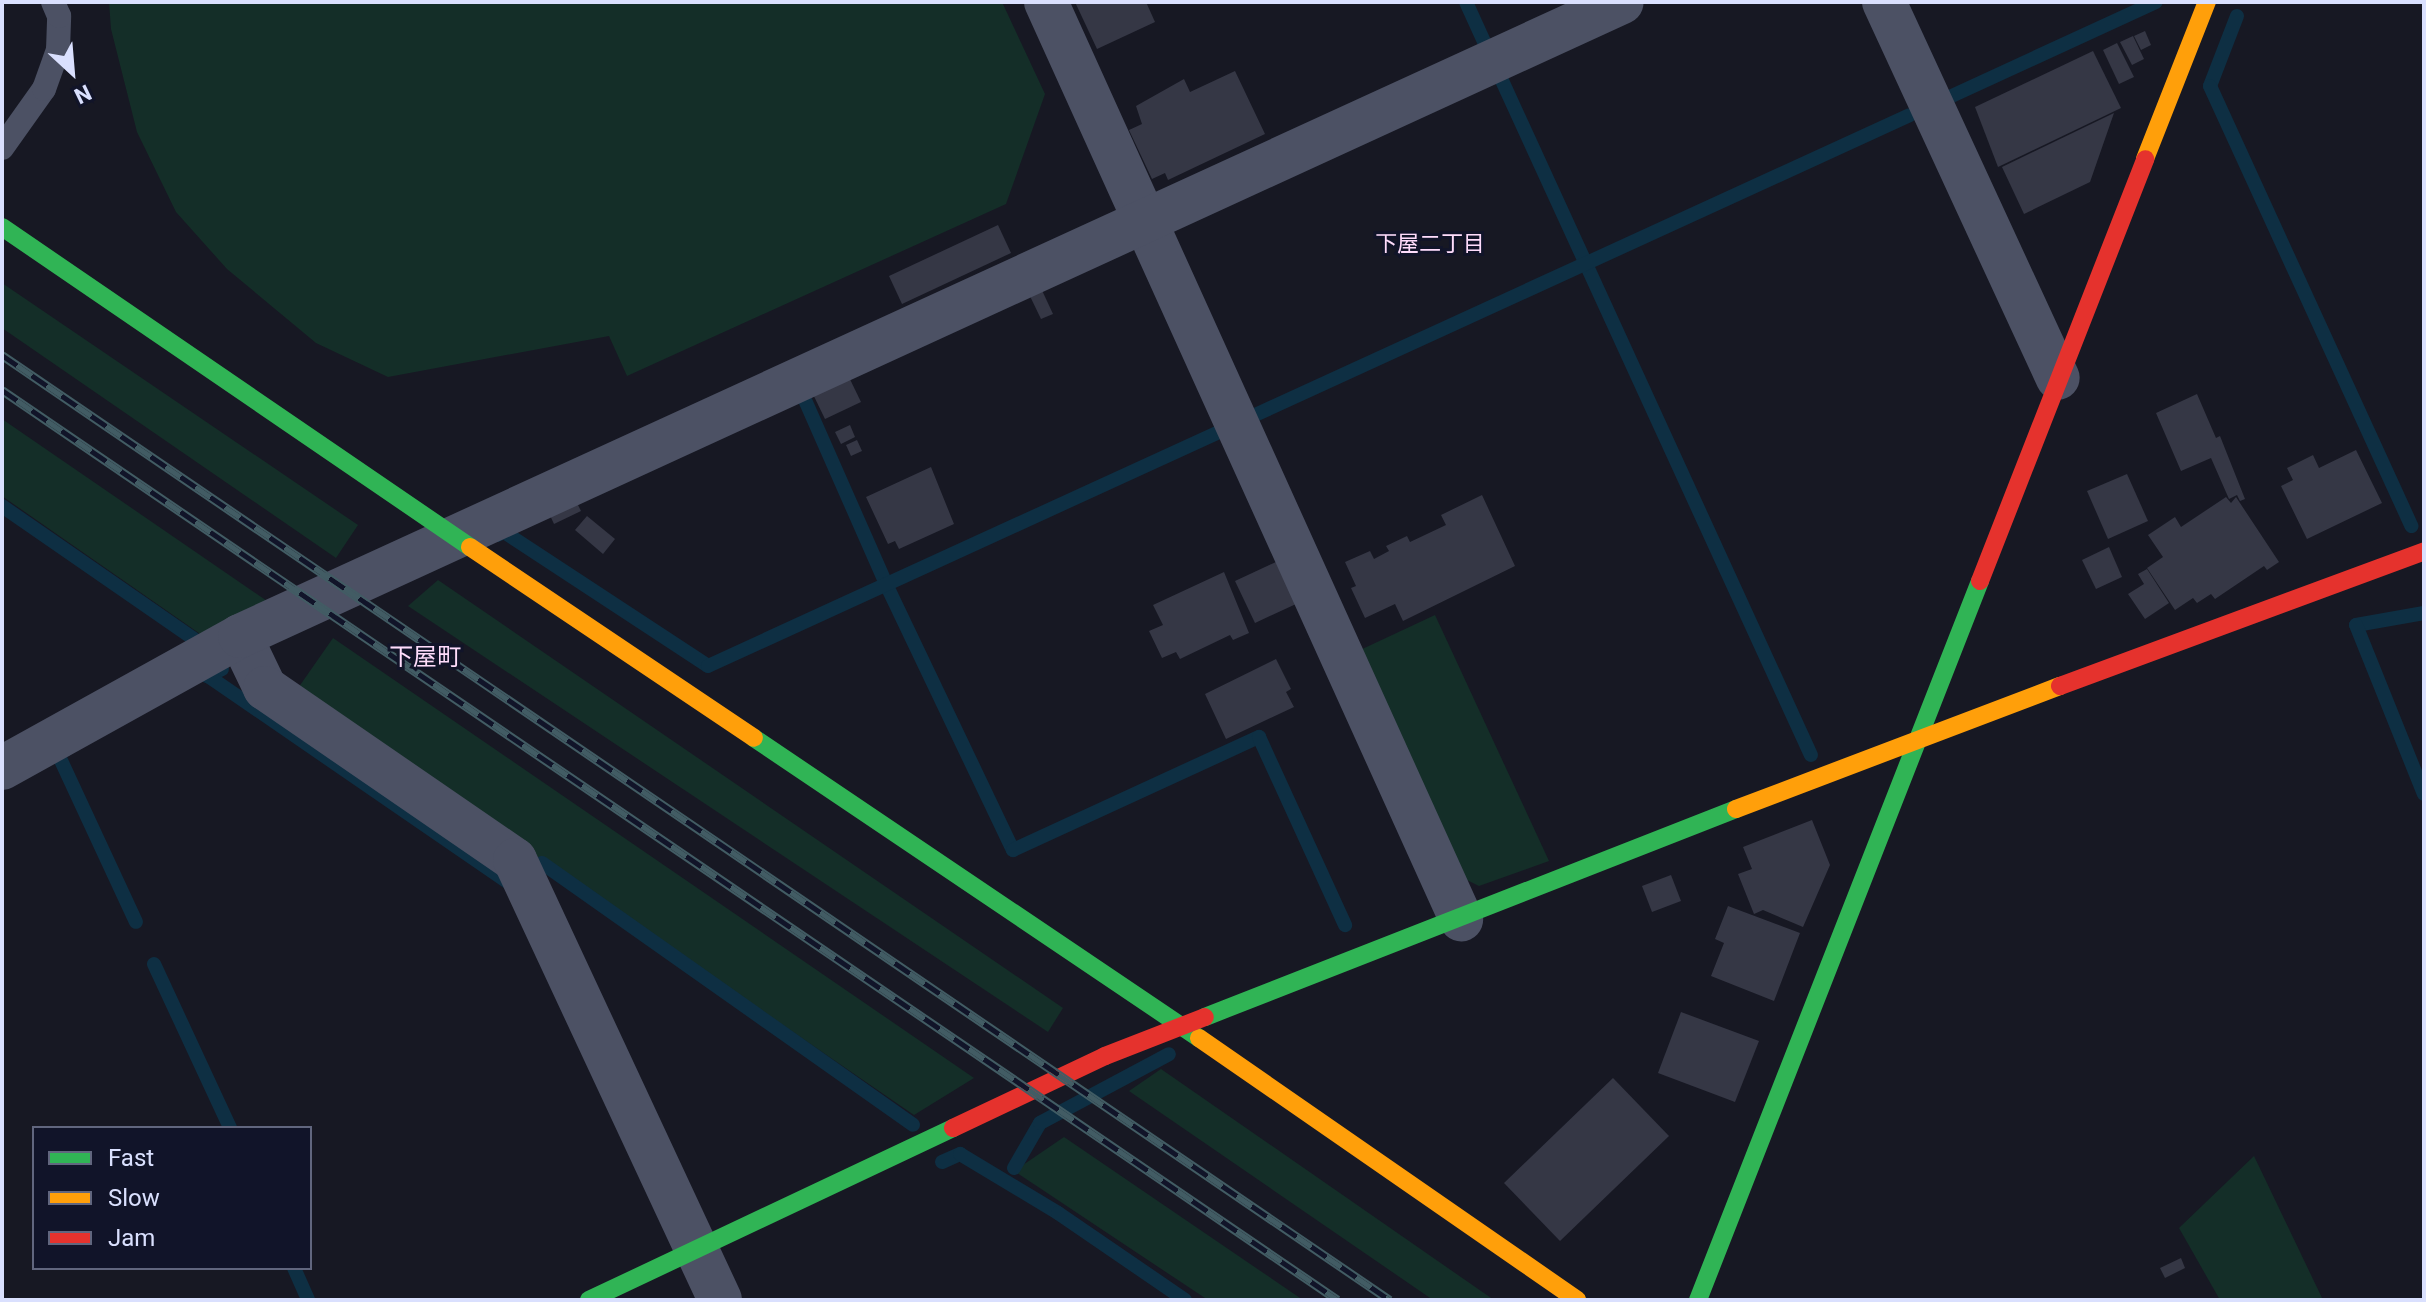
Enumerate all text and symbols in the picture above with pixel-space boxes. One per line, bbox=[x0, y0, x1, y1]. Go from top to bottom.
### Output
north arrow bbox=[32, 32, 112, 112]
text: N bbox=[70, 79, 95, 109]
district label: 下屋二丁目 bbox=[1375, 231, 1485, 257]
district label: 下屋町 bbox=[389, 644, 461, 672]
legend bbox=[32, 1126, 312, 1270]
text: Fast bbox=[108, 1144, 154, 1172]
text: Slow bbox=[108, 1184, 160, 1212]
text: Jam bbox=[108, 1224, 155, 1252]

